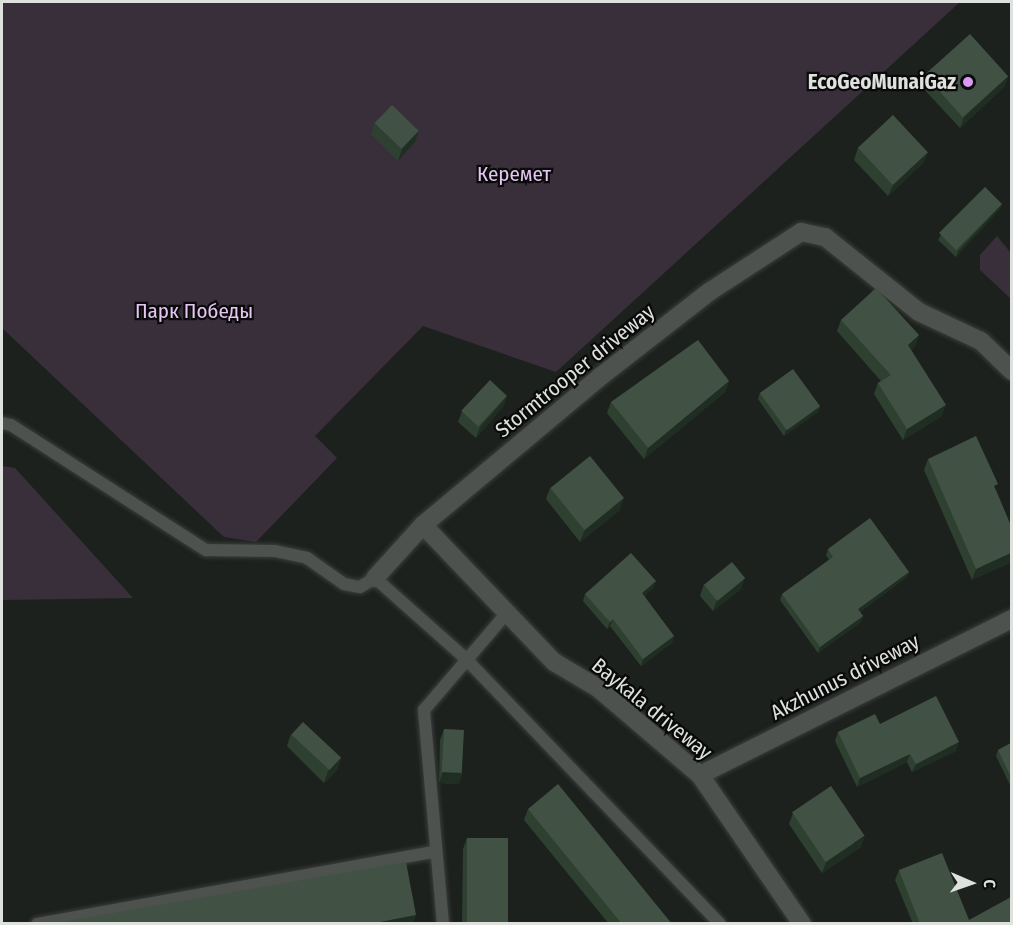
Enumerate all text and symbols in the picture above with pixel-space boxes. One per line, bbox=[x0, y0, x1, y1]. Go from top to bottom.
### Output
place label: EcoGeoMunaiGaz bbox=[808, 69, 956, 95]
marker: EcoGeoMunaiGaz bbox=[961, 75, 975, 89]
park label: Керемет bbox=[477, 161, 551, 187]
park label: Парк Победы bbox=[135, 298, 253, 324]
street label: Stormtrooper driveway bbox=[490, 299, 660, 443]
street label: Akzhunus driveway bbox=[766, 629, 924, 725]
street label: Baykala driveway bbox=[587, 653, 717, 765]
north arrow bbox=[941, 853, 1001, 913]
text: С bbox=[980, 879, 999, 888]

